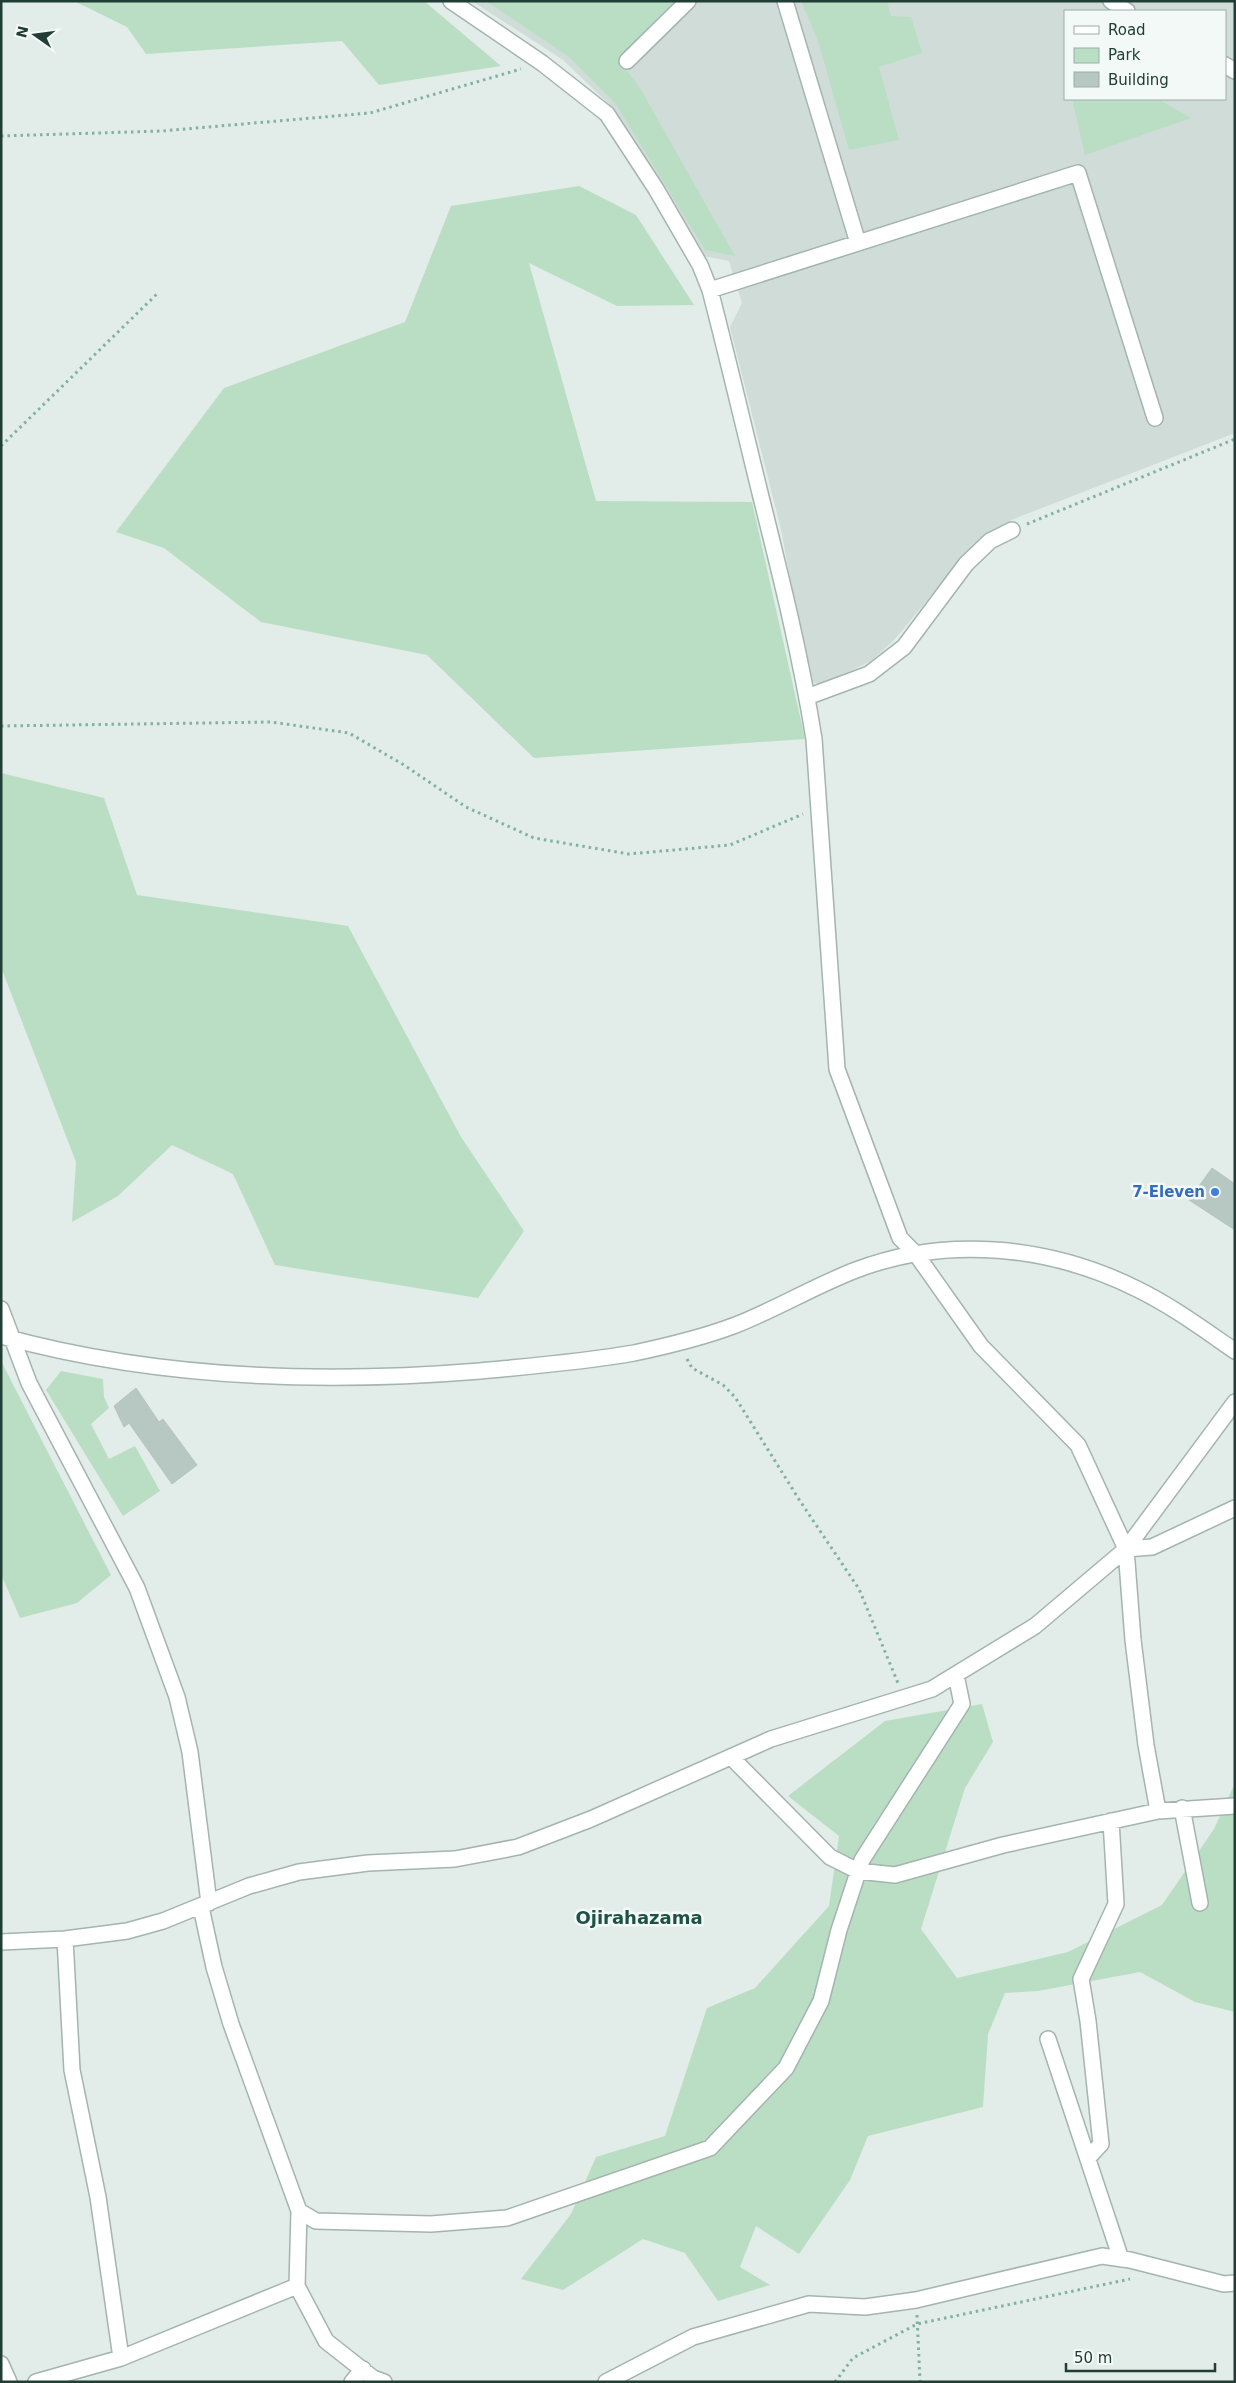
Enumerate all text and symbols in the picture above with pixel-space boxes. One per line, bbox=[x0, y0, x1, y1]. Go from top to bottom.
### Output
north arrow bbox=[10, 10, 60, 60]
legend bbox=[1064, 10, 1226, 100]
text: Road bbox=[1108, 21, 1146, 39]
text: N bbox=[13, 24, 32, 39]
text: Park bbox=[1108, 46, 1141, 64]
text: Building bbox=[1108, 71, 1169, 89]
place label: 7-Eleven bbox=[1132, 1183, 1205, 1201]
marker: 7-Eleven bbox=[1209, 1186, 1221, 1198]
district label: Ojirahazama bbox=[575, 1907, 703, 1928]
scale bar bbox=[1066, 2340, 1215, 2372]
text: 50 m bbox=[1074, 2349, 1112, 2367]

